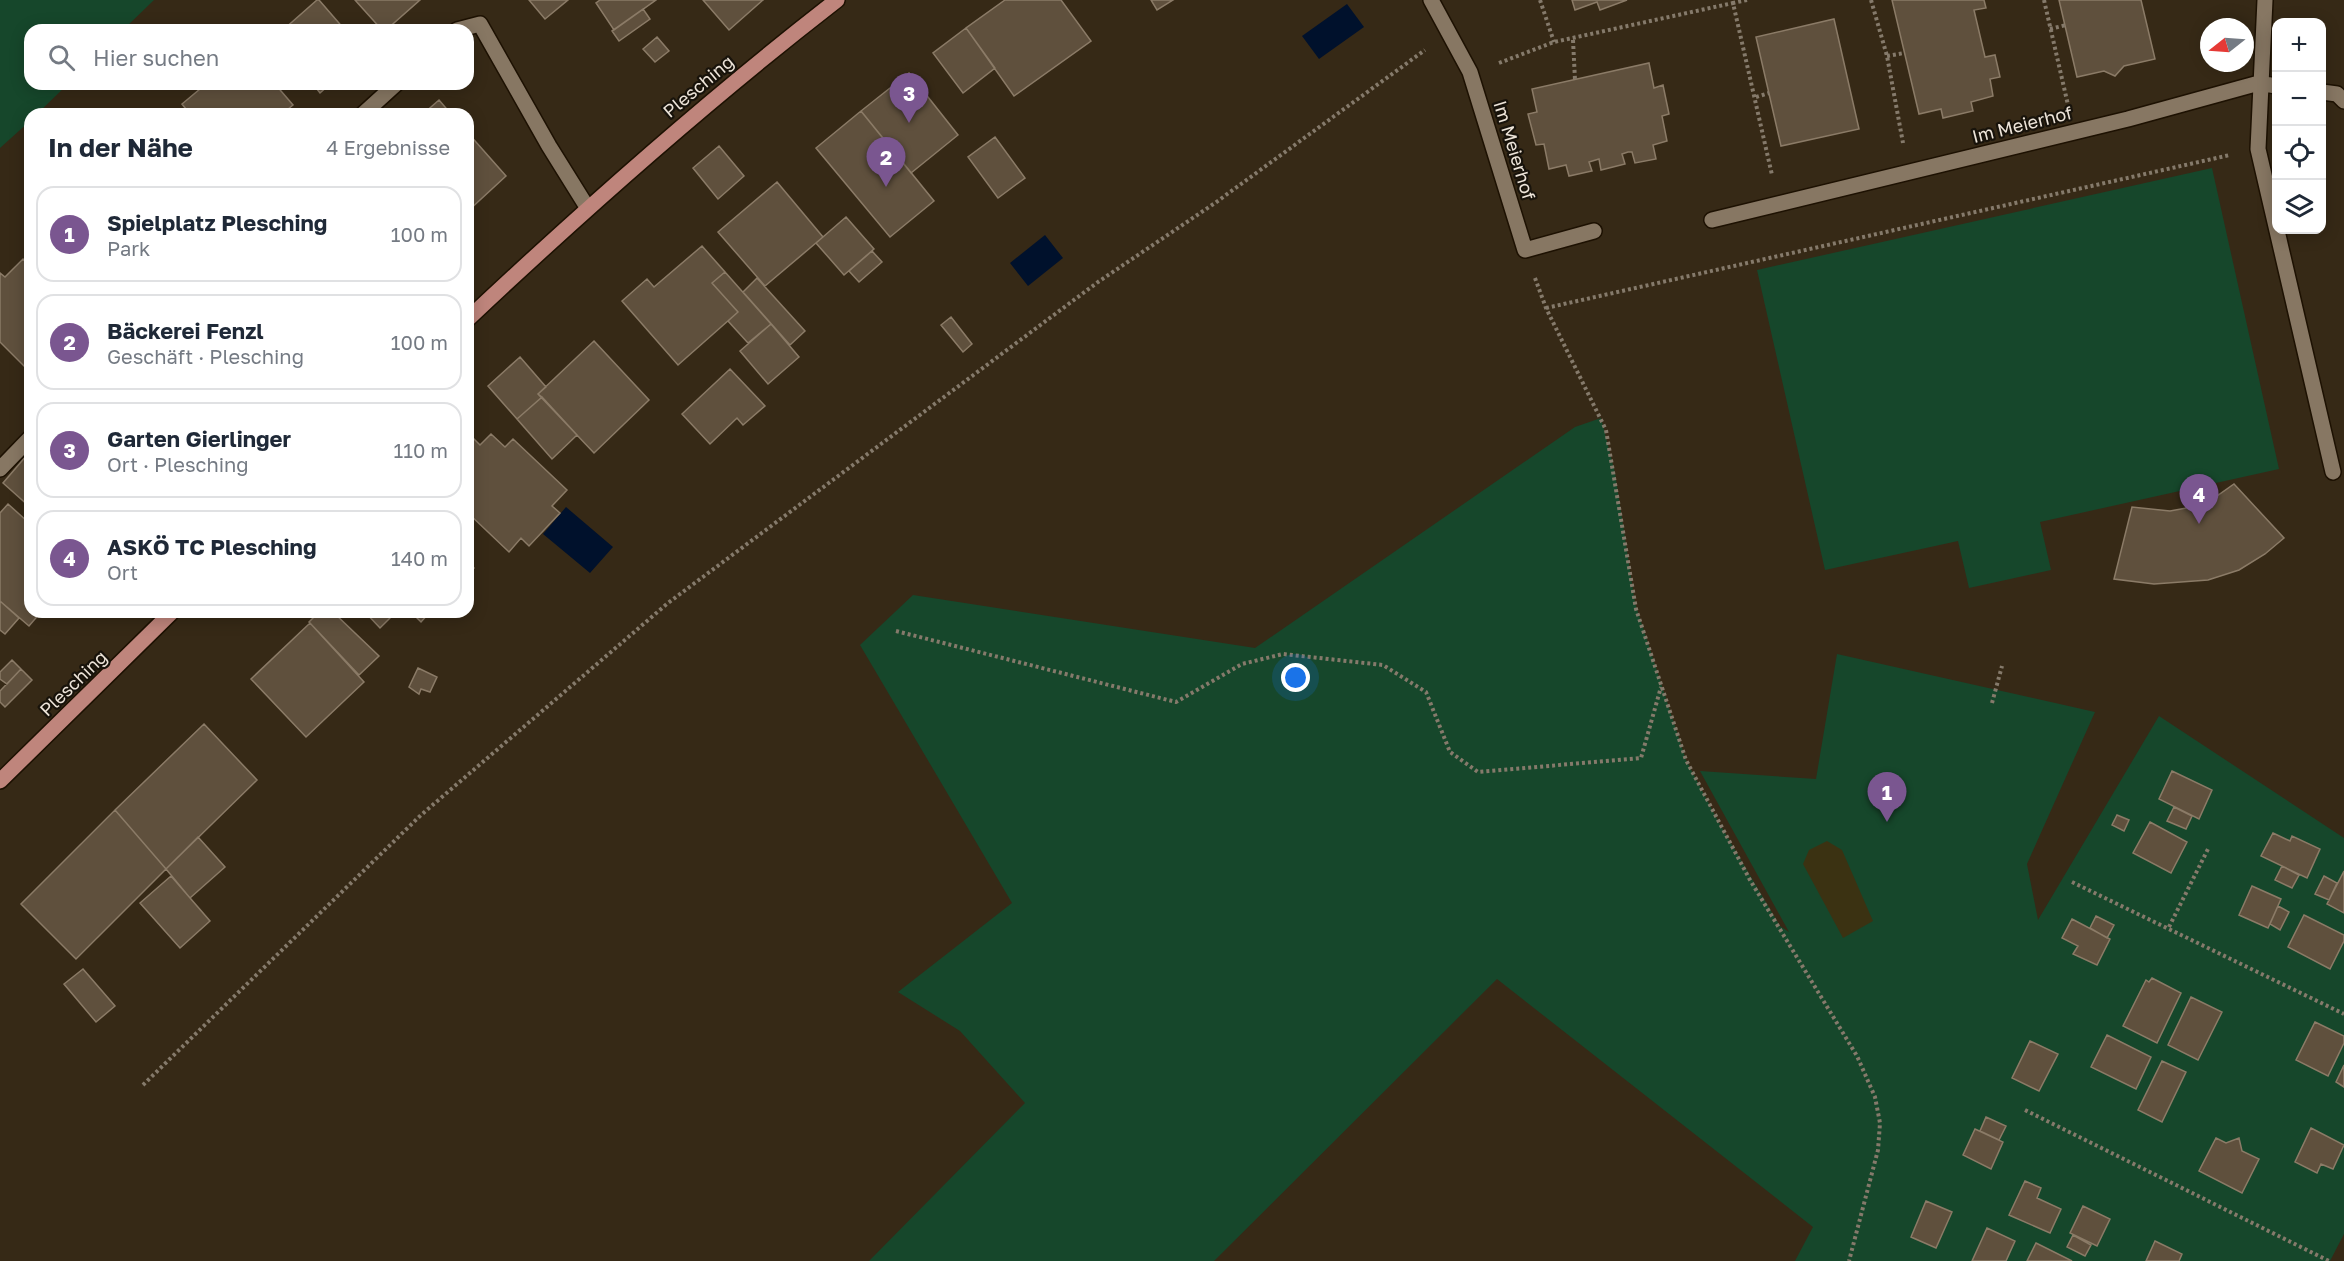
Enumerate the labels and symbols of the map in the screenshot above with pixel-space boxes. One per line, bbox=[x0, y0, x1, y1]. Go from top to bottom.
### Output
north arrow bbox=[2200, 18, 2254, 72]
street label: Plesching bbox=[658, 50, 738, 122]
pin: 3 bbox=[890, 74, 928, 123]
street label: Im Meierhof bbox=[1489, 98, 1541, 203]
street label: Im Meierhof bbox=[1970, 101, 2075, 147]
pin: 2 bbox=[866, 138, 906, 187]
pin: 4 bbox=[2180, 474, 2218, 524]
street label: Plesching bbox=[35, 645, 111, 721]
your location bbox=[1281, 663, 1310, 692]
pin: 1 bbox=[1868, 772, 1906, 822]

